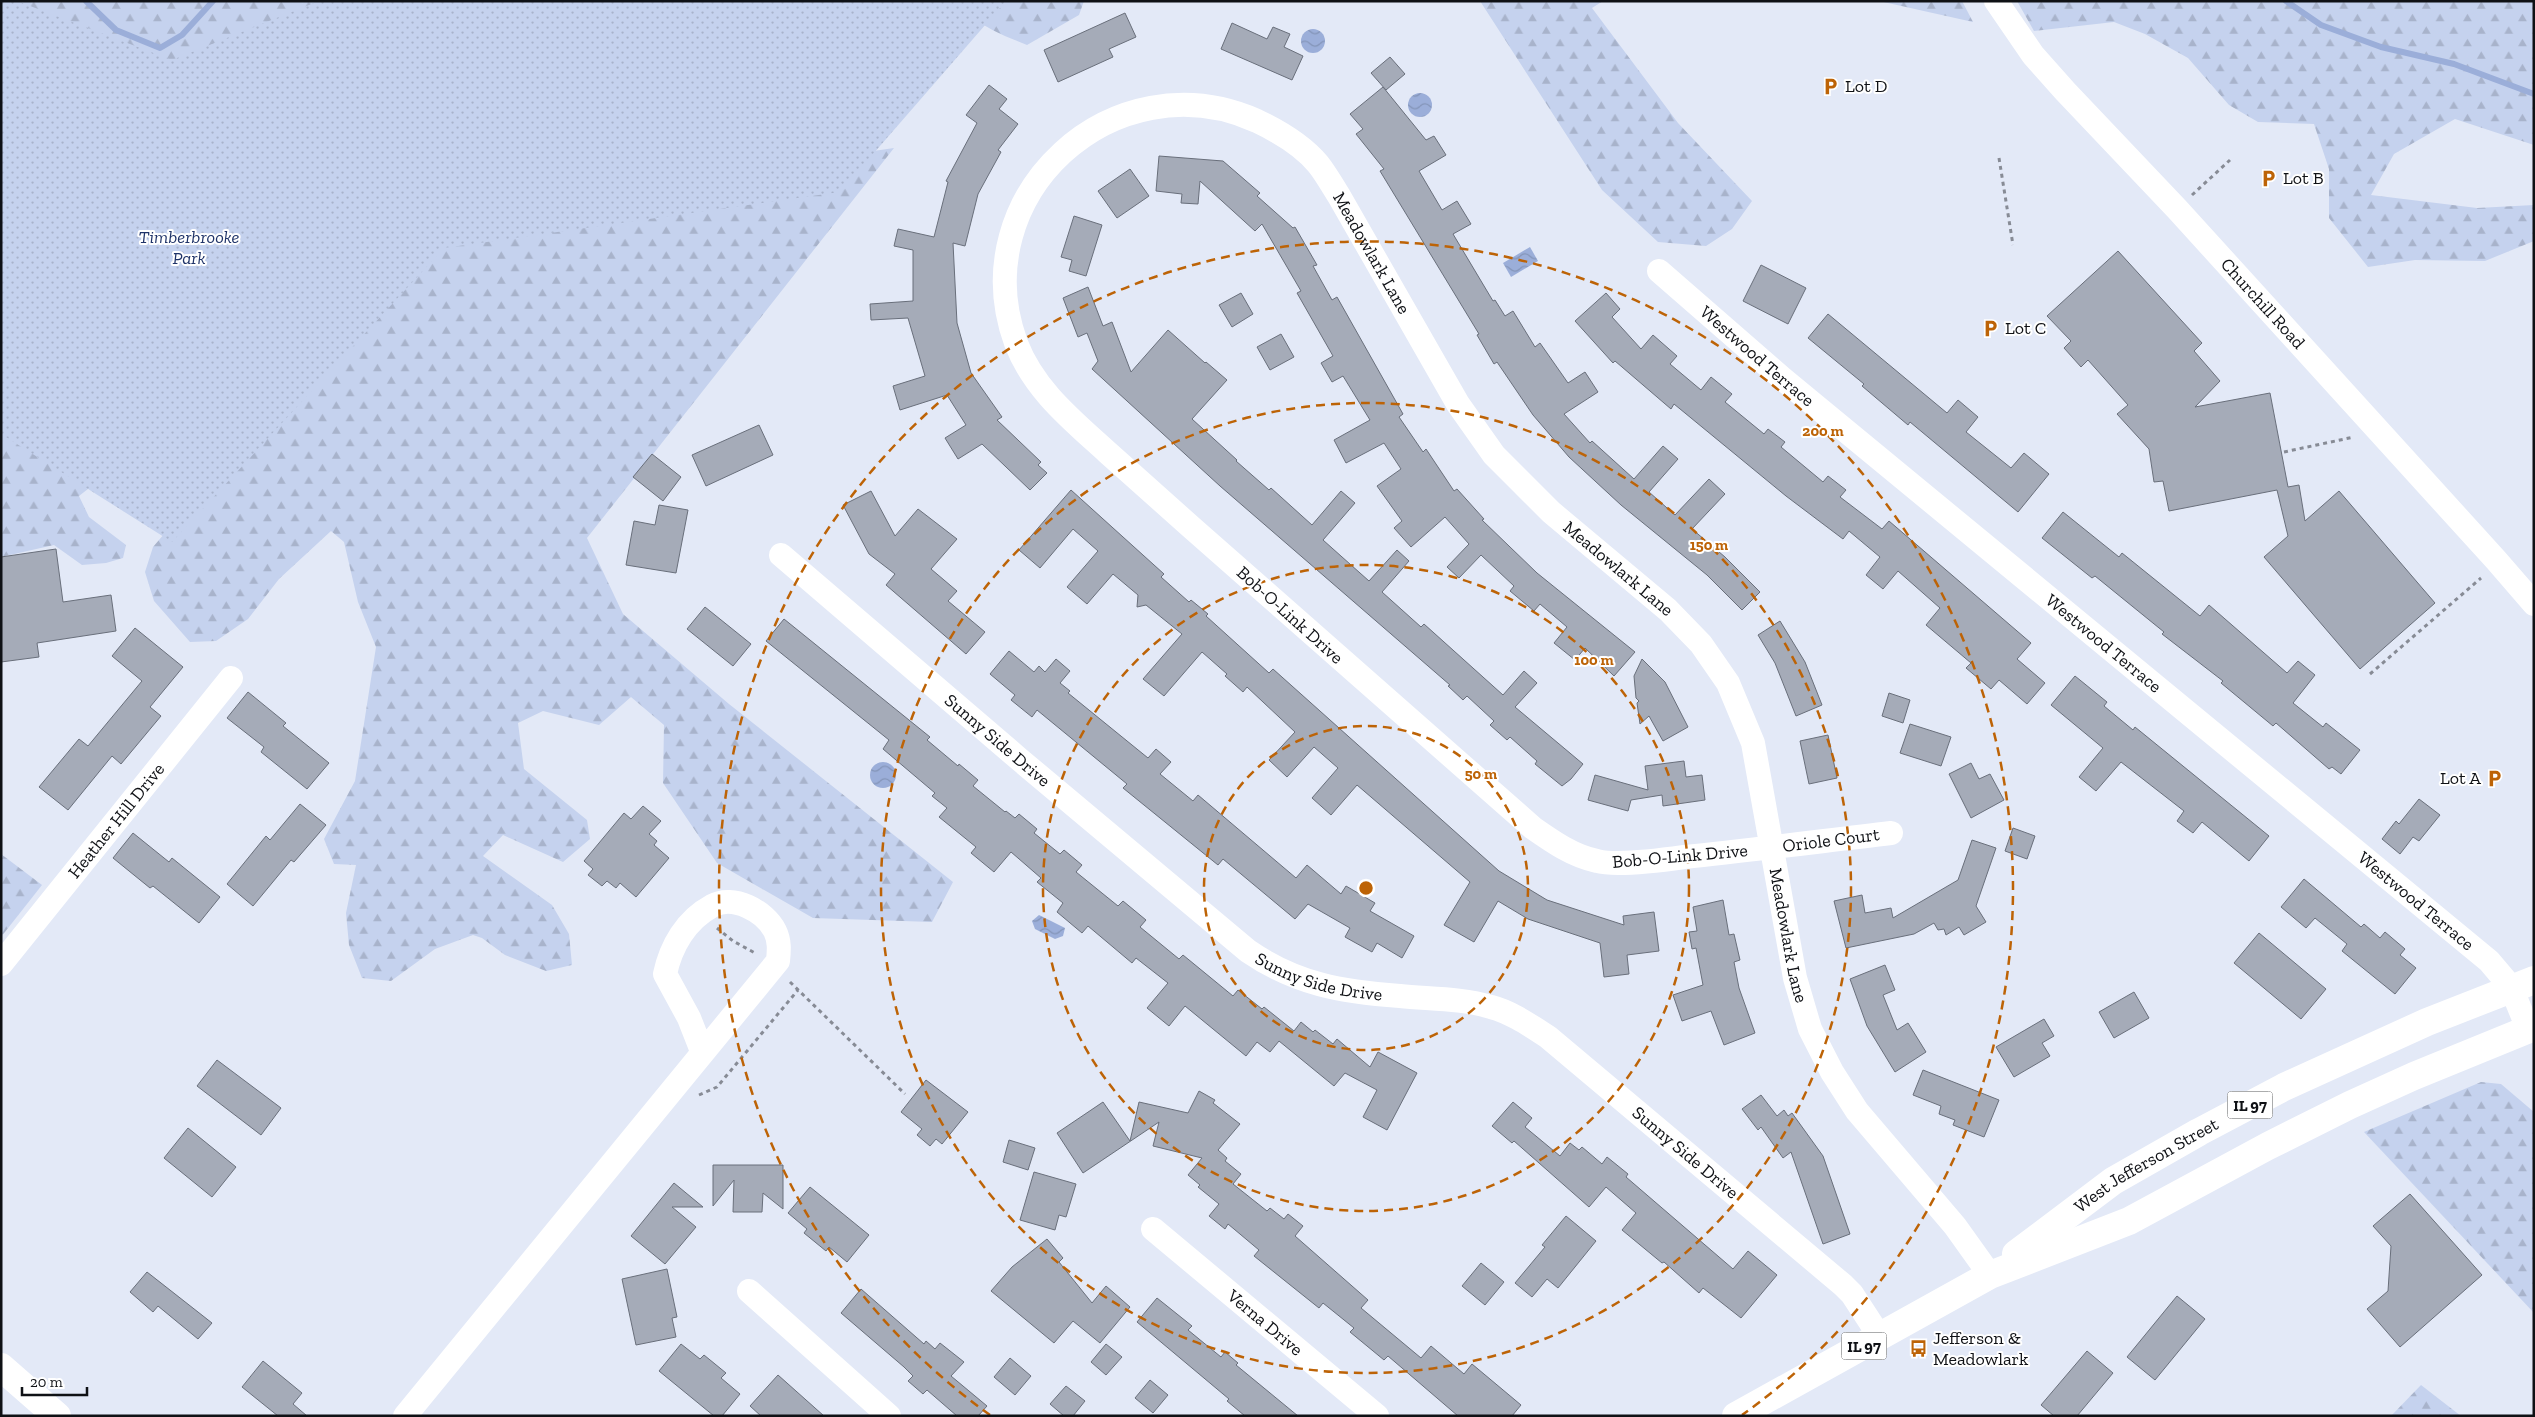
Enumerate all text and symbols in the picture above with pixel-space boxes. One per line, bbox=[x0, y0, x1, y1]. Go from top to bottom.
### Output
place label: Lot D bbox=[1845, 75, 1888, 97]
parking icon: Lot D bbox=[1821, 76, 1841, 96]
place label: Lot B bbox=[2283, 167, 2324, 189]
parking icon: Lot B bbox=[2259, 168, 2279, 188]
street label: Meadowlark Lane bbox=[1328, 188, 1415, 318]
park label: Timberbrooke Park bbox=[139, 226, 240, 269]
street label: Churchill Road bbox=[2216, 253, 2310, 354]
street label: Westwood Terrace bbox=[1696, 301, 1819, 411]
place label: Lot C bbox=[2005, 317, 2046, 339]
parking icon: Lot C bbox=[1981, 318, 2001, 338]
text: 200 m bbox=[1802, 422, 1844, 440]
street label: Meadowlark Lane bbox=[1559, 516, 1678, 621]
text: 150 m bbox=[1690, 536, 1728, 554]
street label: Bob-O-Link Drive bbox=[1232, 561, 1348, 669]
street label: Westwood Terrace bbox=[2041, 589, 2166, 698]
text: 100 m bbox=[1574, 651, 1614, 669]
street label: Sunny Side Drive bbox=[940, 689, 1055, 792]
street label: Heather Hill Drive bbox=[63, 759, 169, 883]
text: 50 m bbox=[1465, 765, 1497, 783]
place label: Lot A bbox=[2440, 767, 2481, 789]
parking icon: Lot A bbox=[2485, 768, 2505, 788]
street label: Oriole Court bbox=[1781, 823, 1881, 857]
street label: Bob-O-Link Drive bbox=[1611, 839, 1749, 873]
street label: Westwood Terrace bbox=[2354, 847, 2479, 955]
street label: Meadowlark Lane bbox=[1765, 866, 1813, 1005]
centre of rings bbox=[1357, 879, 1375, 897]
street label: Sunny Side Drive bbox=[1251, 947, 1383, 1006]
road number: IL 97 bbox=[2228, 1092, 2272, 1118]
street label: Sunny Side Drive bbox=[1628, 1101, 1743, 1204]
street label: West Jefferson Street bbox=[2070, 1113, 2222, 1217]
street label: Verna Drive bbox=[1222, 1284, 1307, 1361]
place label: Jefferson & Meadowlark bbox=[1933, 1327, 2029, 1370]
road number: IL 97 bbox=[1842, 1332, 1886, 1360]
bus stop icon: Jefferson & Meadowlark bbox=[1909, 1338, 1929, 1358]
scale bar bbox=[22, 1364, 88, 1396]
text: 20 m bbox=[30, 1373, 63, 1391]

